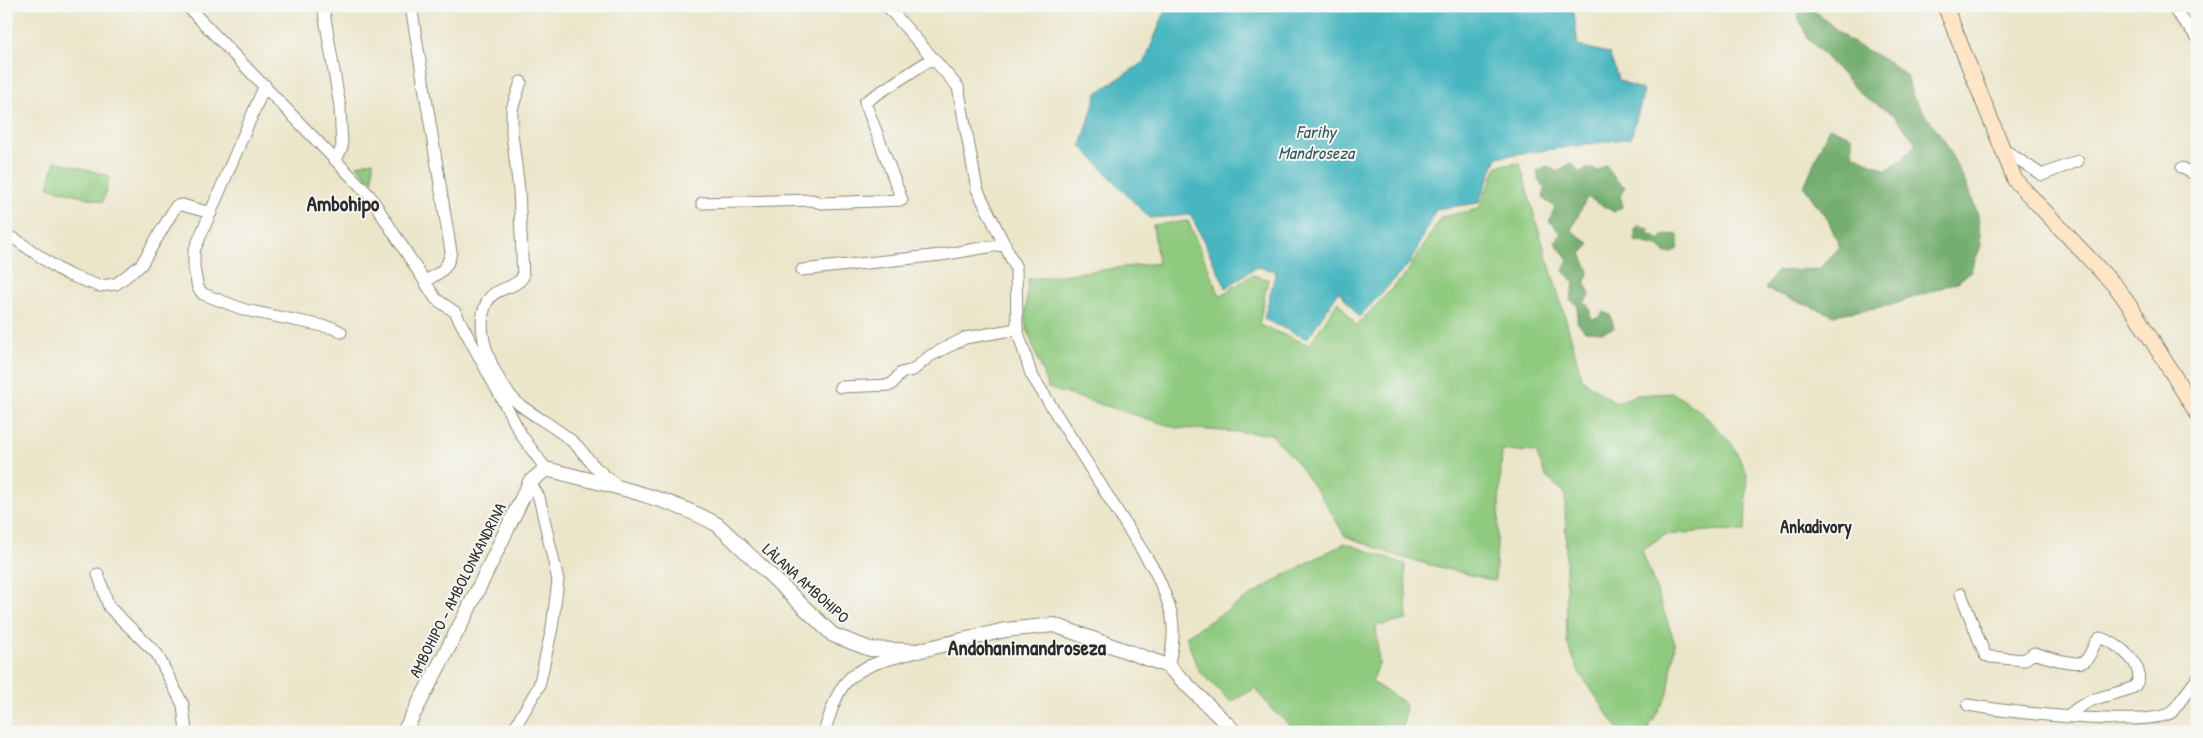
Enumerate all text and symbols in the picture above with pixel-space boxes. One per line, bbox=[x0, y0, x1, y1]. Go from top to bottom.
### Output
water label: Farihy Mandroseza bbox=[1278, 119, 1356, 165]
district label: Ambohipo bbox=[307, 189, 380, 219]
street label: AMBOHIPO - AMBOLONKANDRINA bbox=[403, 499, 511, 681]
district label: Ankadivory bbox=[1780, 514, 1852, 540]
street label: LÀLANA AMBOHIPO bbox=[758, 538, 854, 628]
district label: Andohanimandroseza bbox=[948, 633, 1107, 662]

